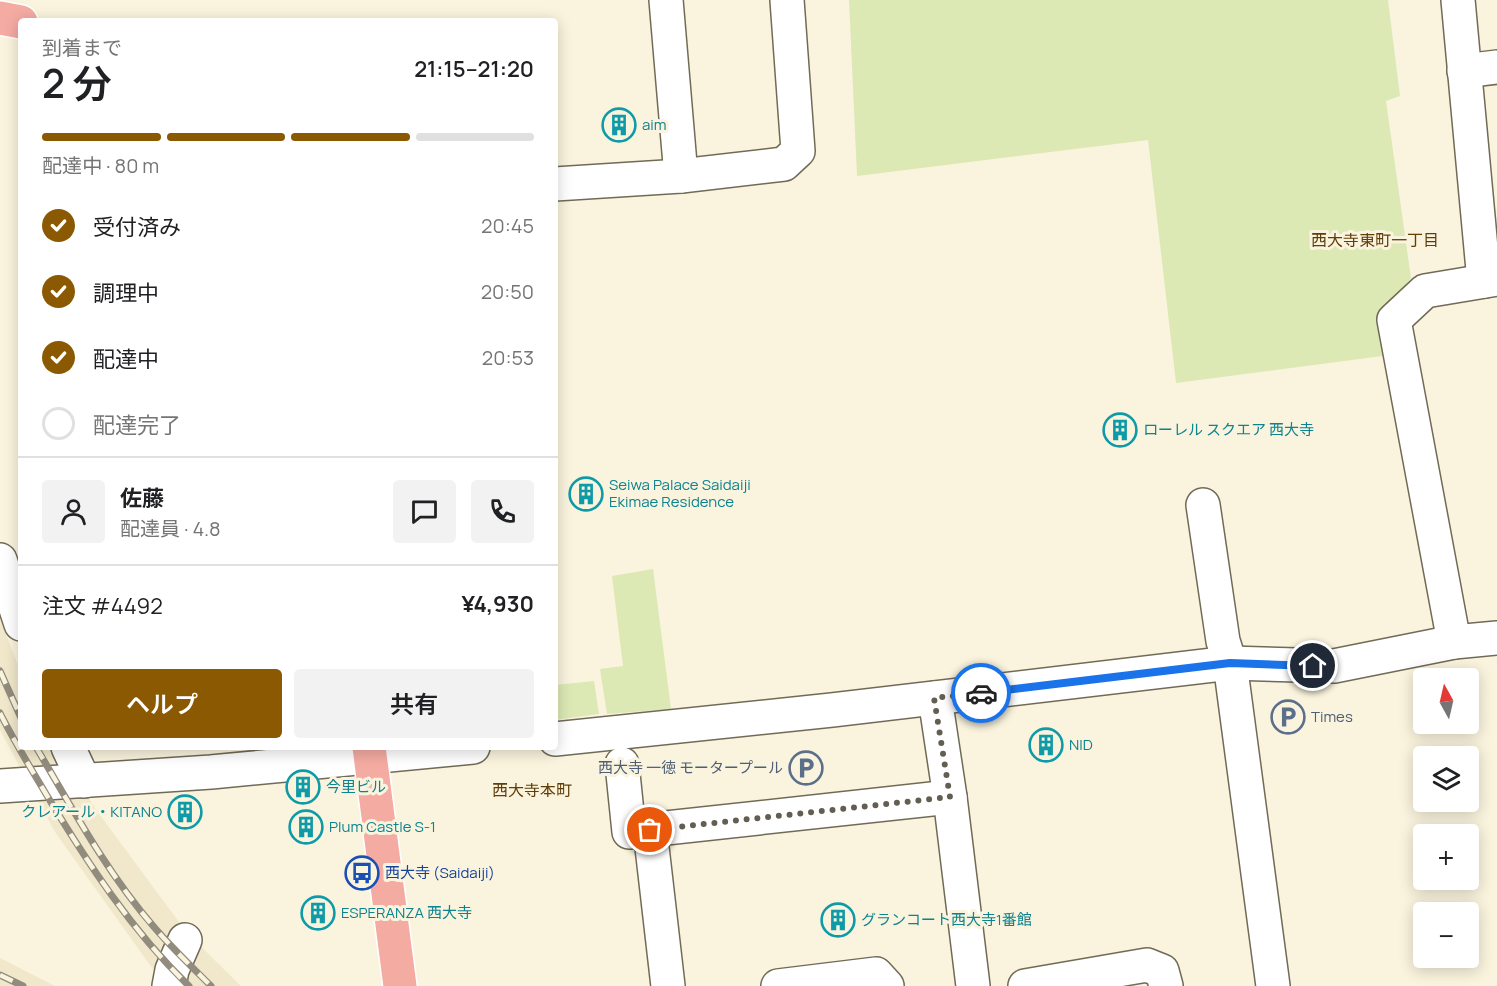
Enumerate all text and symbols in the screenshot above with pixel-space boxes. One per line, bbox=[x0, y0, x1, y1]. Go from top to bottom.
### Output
text: 到着まで bbox=[42, 34, 122, 61]
text: 21:15–21:20 bbox=[414, 54, 534, 84]
text: 2 分 bbox=[42, 56, 112, 110]
building icon: aim bbox=[601, 107, 637, 143]
place label: aim bbox=[642, 114, 667, 135]
text: 配達中 · 80 m bbox=[42, 152, 159, 179]
icon: check bbox=[42, 209, 75, 242]
text: 受付済み bbox=[93, 212, 181, 242]
text: 20:45 bbox=[481, 212, 534, 239]
district label: 西大寺東町一丁目 bbox=[1311, 229, 1439, 251]
icon: check bbox=[42, 275, 75, 308]
text: 調理中 bbox=[93, 278, 159, 308]
text: 20:50 bbox=[481, 278, 534, 305]
icon: check bbox=[42, 341, 75, 374]
text: 配達中 bbox=[93, 344, 159, 374]
text: 20:53 bbox=[482, 344, 534, 371]
text: 配達完了 bbox=[93, 410, 181, 440]
building icon: ローレル スクエア 西大寺 bbox=[1102, 412, 1138, 448]
place label: ローレル スクエア 西大寺 bbox=[1143, 419, 1314, 440]
place label: Seiwa Palace Saidaiji Ekimae Residence bbox=[609, 474, 751, 512]
building icon: Seiwa Palace Saidaiji Ekimae Residence bbox=[568, 476, 604, 512]
button: person bbox=[42, 480, 105, 543]
button: chat bbox=[393, 480, 456, 543]
button: phone bbox=[471, 480, 534, 543]
text: 佐藤 bbox=[120, 483, 164, 513]
text: 配達員 · 4.8 bbox=[120, 515, 221, 542]
text: ¥4,930 bbox=[462, 589, 534, 619]
text: 注文 #4492 bbox=[42, 591, 163, 621]
pin bbox=[1287, 640, 1338, 691]
icon: home bbox=[1296, 649, 1329, 682]
courier bbox=[951, 663, 1011, 723]
north arrow bbox=[1413, 668, 1479, 734]
map controls bbox=[1413, 668, 1479, 968]
button: ヘルプ bbox=[42, 669, 282, 738]
button: 共有 bbox=[294, 669, 534, 738]
icon: car bbox=[965, 677, 998, 710]
parking icon: Times bbox=[1270, 699, 1306, 735]
place label: Times bbox=[1311, 706, 1353, 727]
building icon: NID bbox=[1028, 727, 1064, 763]
place label: NID bbox=[1069, 734, 1093, 755]
button: layers bbox=[1413, 746, 1479, 812]
parking icon: 西大寺 一徳 モータープール bbox=[788, 750, 824, 786]
place label: 西大寺 一徳 モータープール bbox=[598, 757, 783, 778]
building icon: 今里ビル bbox=[285, 769, 321, 805]
place label: 今里ビル bbox=[326, 776, 386, 797]
district label: 西大寺本町 bbox=[492, 779, 572, 801]
building icon: クレアール・KITANO bbox=[167, 794, 203, 830]
place label: クレアール・KITANO bbox=[21, 801, 162, 822]
pin bbox=[624, 804, 675, 855]
building icon: Plum Castle S-1 bbox=[288, 809, 324, 845]
icon: bag bbox=[633, 813, 666, 846]
place label: Plum Castle S-1 bbox=[329, 816, 436, 837]
button: + bbox=[1413, 824, 1479, 890]
bus stop icon: 西大寺 (Saidaiji) bbox=[344, 855, 380, 891]
place label: 西大寺 (Saidaiji) bbox=[385, 862, 495, 883]
building icon: ESPERANZA 西大寺 bbox=[300, 895, 336, 931]
place label: ESPERANZA 西大寺 bbox=[341, 902, 472, 923]
building icon: グランコート西大寺1番館 bbox=[820, 902, 856, 938]
button: − bbox=[1413, 902, 1479, 968]
place label: グランコート西大寺1番館 bbox=[861, 909, 1032, 930]

